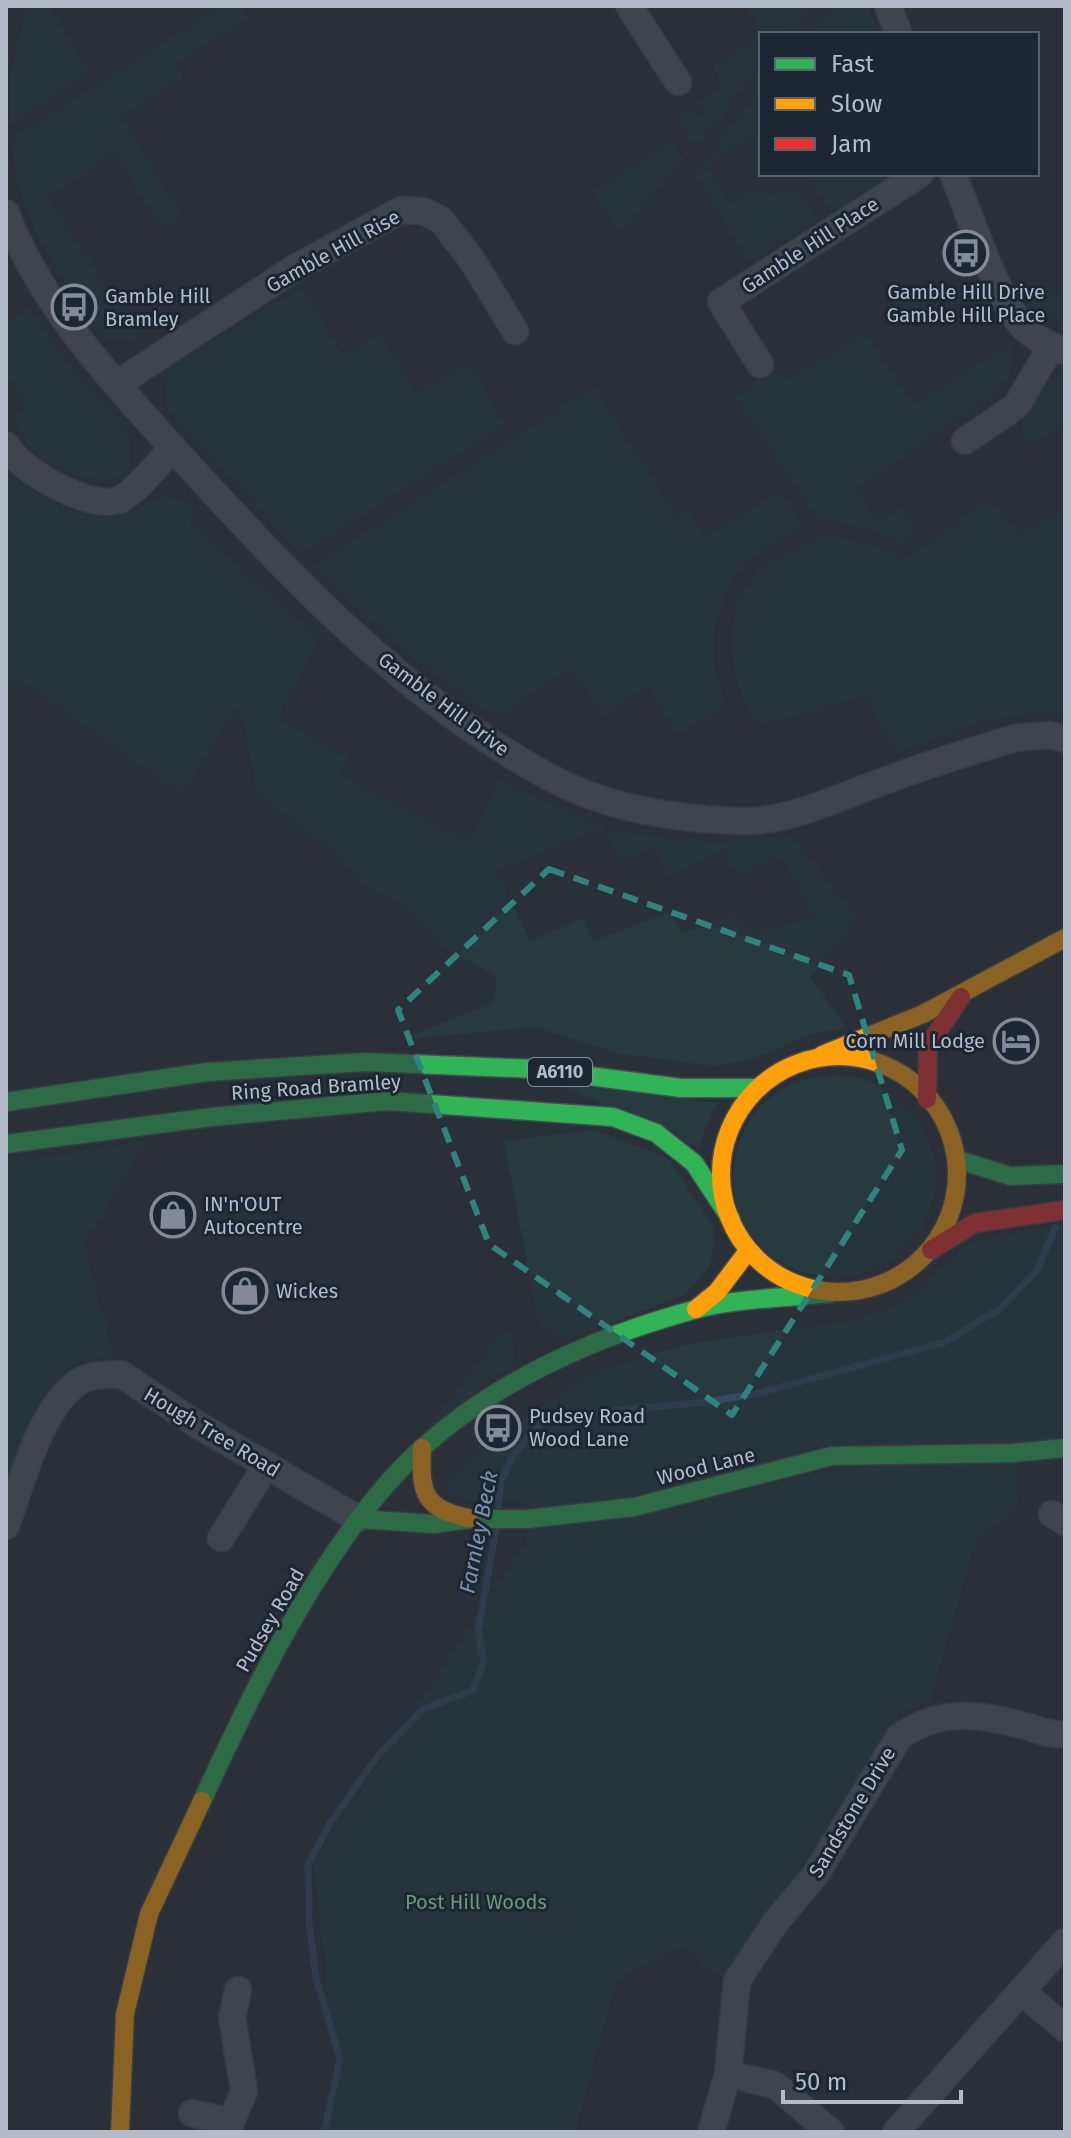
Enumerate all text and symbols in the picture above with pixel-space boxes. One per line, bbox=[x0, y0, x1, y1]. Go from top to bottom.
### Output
legend bbox=[759, 32, 1039, 176]
text: Fast bbox=[831, 50, 874, 78]
text: Slow bbox=[831, 90, 882, 118]
text: Jam bbox=[831, 130, 872, 158]
street label: Gamble Hill Place bbox=[737, 192, 883, 298]
street label: Gamble Hill Rise bbox=[262, 204, 404, 298]
bus stop icon: Gamble Hill Drive Gamble Hill Place bbox=[942, 229, 990, 277]
place label: Gamble Hill Drive Gamble Hill Place bbox=[887, 280, 1045, 327]
bus stop icon: Gamble Hill Bramley bbox=[50, 283, 98, 331]
place label: Gamble Hill Bramley bbox=[105, 284, 211, 331]
street label: Gamble Hill Drive bbox=[374, 647, 514, 761]
hotel icon: Corn Mill Lodge bbox=[992, 1017, 1040, 1065]
place label: Corn Mill Lodge bbox=[845, 1029, 985, 1053]
road number: A6110 bbox=[528, 1058, 592, 1086]
street label: Ring Road Bramley bbox=[230, 1069, 402, 1105]
shop icon: IN'n'OUT Autocentre bbox=[149, 1191, 197, 1239]
place label: IN'n'OUT Autocentre bbox=[204, 1192, 303, 1239]
shop icon: Wickes bbox=[221, 1267, 269, 1315]
place label: Wickes bbox=[276, 1279, 338, 1303]
street label: Hough Tree Road bbox=[140, 1382, 284, 1482]
bus stop icon: Pudsey Road Wood Lane bbox=[474, 1404, 522, 1452]
place label: Pudsey Road Wood Lane bbox=[529, 1404, 645, 1451]
street label: Wood Lane bbox=[654, 1442, 758, 1490]
water label: Farnley Beck bbox=[453, 1468, 504, 1596]
street label: Pudsey Road bbox=[231, 1564, 309, 1676]
street label: Sandstone Drive bbox=[804, 1742, 900, 1882]
park label: Post Hill Woods bbox=[405, 1890, 547, 1914]
scale bar bbox=[783, 2054, 961, 2104]
text: 50 m bbox=[795, 2068, 847, 2096]

